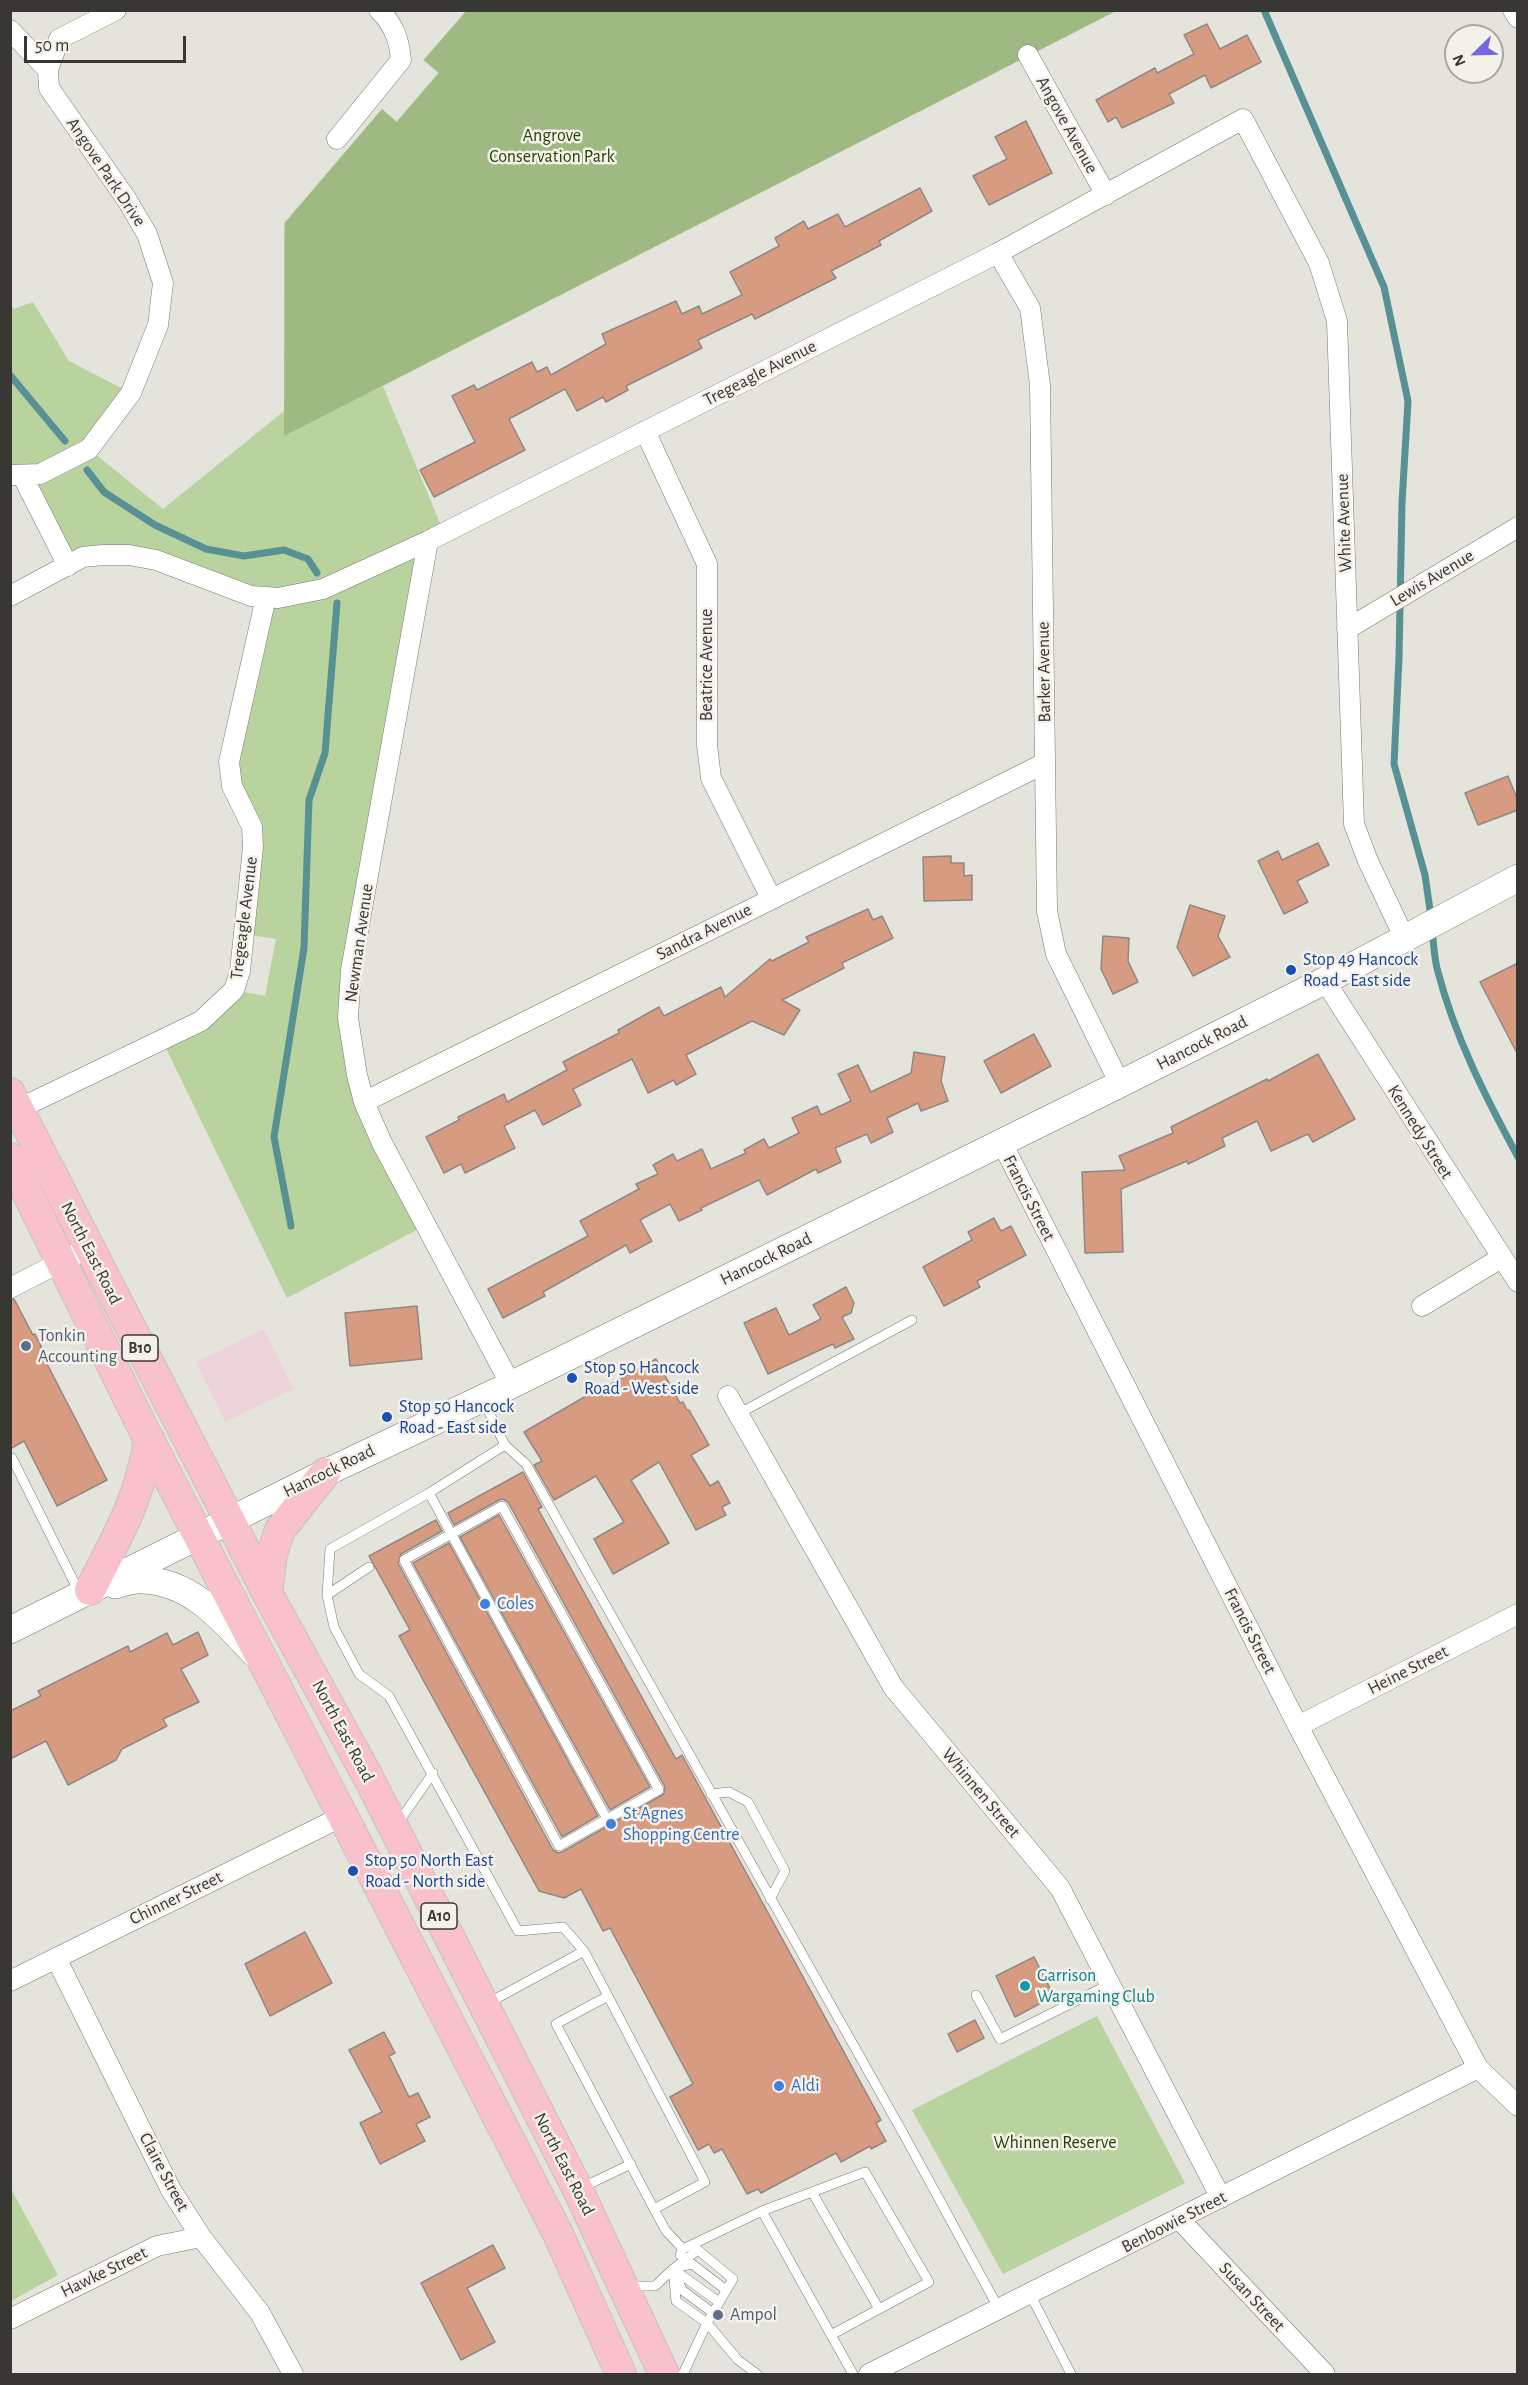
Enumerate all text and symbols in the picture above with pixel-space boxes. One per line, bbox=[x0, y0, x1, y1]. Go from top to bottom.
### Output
scale bar bbox=[27, 24, 189, 62]
north arrow bbox=[1444, 24, 1504, 84]
text: 50 m bbox=[35, 37, 69, 55]
text: N bbox=[1450, 52, 1469, 68]
street label: Angove Avenue bbox=[1031, 73, 1103, 177]
street label: Angove Park Drive bbox=[62, 113, 150, 231]
park label: Angrove Conservation Park bbox=[489, 125, 615, 168]
street label: Tregeagle Avenue bbox=[700, 335, 820, 411]
street label: White Avenue bbox=[1331, 473, 1357, 573]
street label: Lewis Avenue bbox=[1386, 545, 1478, 611]
street label: Beatrice Avenue bbox=[696, 609, 718, 721]
street label: Barker Avenue bbox=[1032, 621, 1056, 723]
street label: Tregeagle Avenue bbox=[226, 855, 262, 981]
street label: Newman Avenue bbox=[340, 882, 378, 1004]
street label: Sandra Avenue bbox=[653, 899, 755, 965]
place label: Stop 49 Hancock Road - East side bbox=[1303, 949, 1418, 992]
marker: Stop 49 Hancock Road - East side bbox=[1284, 963, 1298, 977]
street label: Hancock Road bbox=[1153, 1011, 1251, 1075]
street label: Kennedy Street bbox=[1383, 1081, 1457, 1183]
street label: Francis Street bbox=[998, 1151, 1060, 1245]
street label: North East Road bbox=[56, 1198, 126, 1308]
street label: Hancock Road bbox=[717, 1228, 815, 1290]
place label: Tonkin Accounting bbox=[38, 1325, 117, 1368]
road number: B10 bbox=[122, 1335, 158, 1361]
marker: Tonkin Accounting bbox=[19, 1339, 33, 1353]
place label: Stop 50 Hancock Road - West side bbox=[584, 1357, 699, 1400]
marker: Stop 50 Hancock Road - West side bbox=[565, 1371, 579, 1385]
place label: Stop 50 Hancock Road - East side bbox=[399, 1396, 514, 1438]
marker: Stop 50 Hancock Road - East side bbox=[380, 1410, 394, 1424]
street label: Hancock Road bbox=[280, 1440, 378, 1502]
street label: Francis Street bbox=[1219, 1584, 1281, 1678]
place label: Coles bbox=[497, 1593, 534, 1615]
marker: Coles bbox=[478, 1597, 492, 1611]
street label: Heine Street bbox=[1364, 1641, 1452, 1699]
street label: North East Road bbox=[307, 1676, 379, 1786]
street label: Whinnen Street bbox=[937, 1744, 1025, 1842]
place label: St Agnes Shopping Centre bbox=[623, 1803, 740, 1846]
marker: St Agnes Shopping Centre bbox=[604, 1817, 618, 1831]
place label: Stop 50 North East Road - North side bbox=[365, 1850, 493, 1892]
marker: Stop 50 North East Road - North side bbox=[346, 1864, 360, 1878]
street label: Chinner Street bbox=[126, 1866, 226, 1930]
road number: A10 bbox=[421, 1903, 457, 1929]
place label: Garrison Wargaming Club bbox=[1037, 1965, 1155, 2008]
marker: Garrison Wargaming Club bbox=[1018, 1979, 1032, 1993]
place label: Aldi bbox=[791, 2075, 820, 2097]
marker: Aldi bbox=[772, 2079, 786, 2093]
street label: North East Road bbox=[529, 2109, 599, 2219]
street label: Claire Street bbox=[134, 2129, 194, 2215]
park label: Whinnen Reserve bbox=[994, 2132, 1116, 2154]
street label: Benbowie Street bbox=[1118, 2186, 1230, 2258]
street label: Hawke Street bbox=[57, 2242, 151, 2302]
street label: Susan Street bbox=[1214, 2258, 1290, 2336]
place label: Ampol bbox=[730, 2304, 777, 2326]
marker: Ampol bbox=[711, 2308, 725, 2322]

